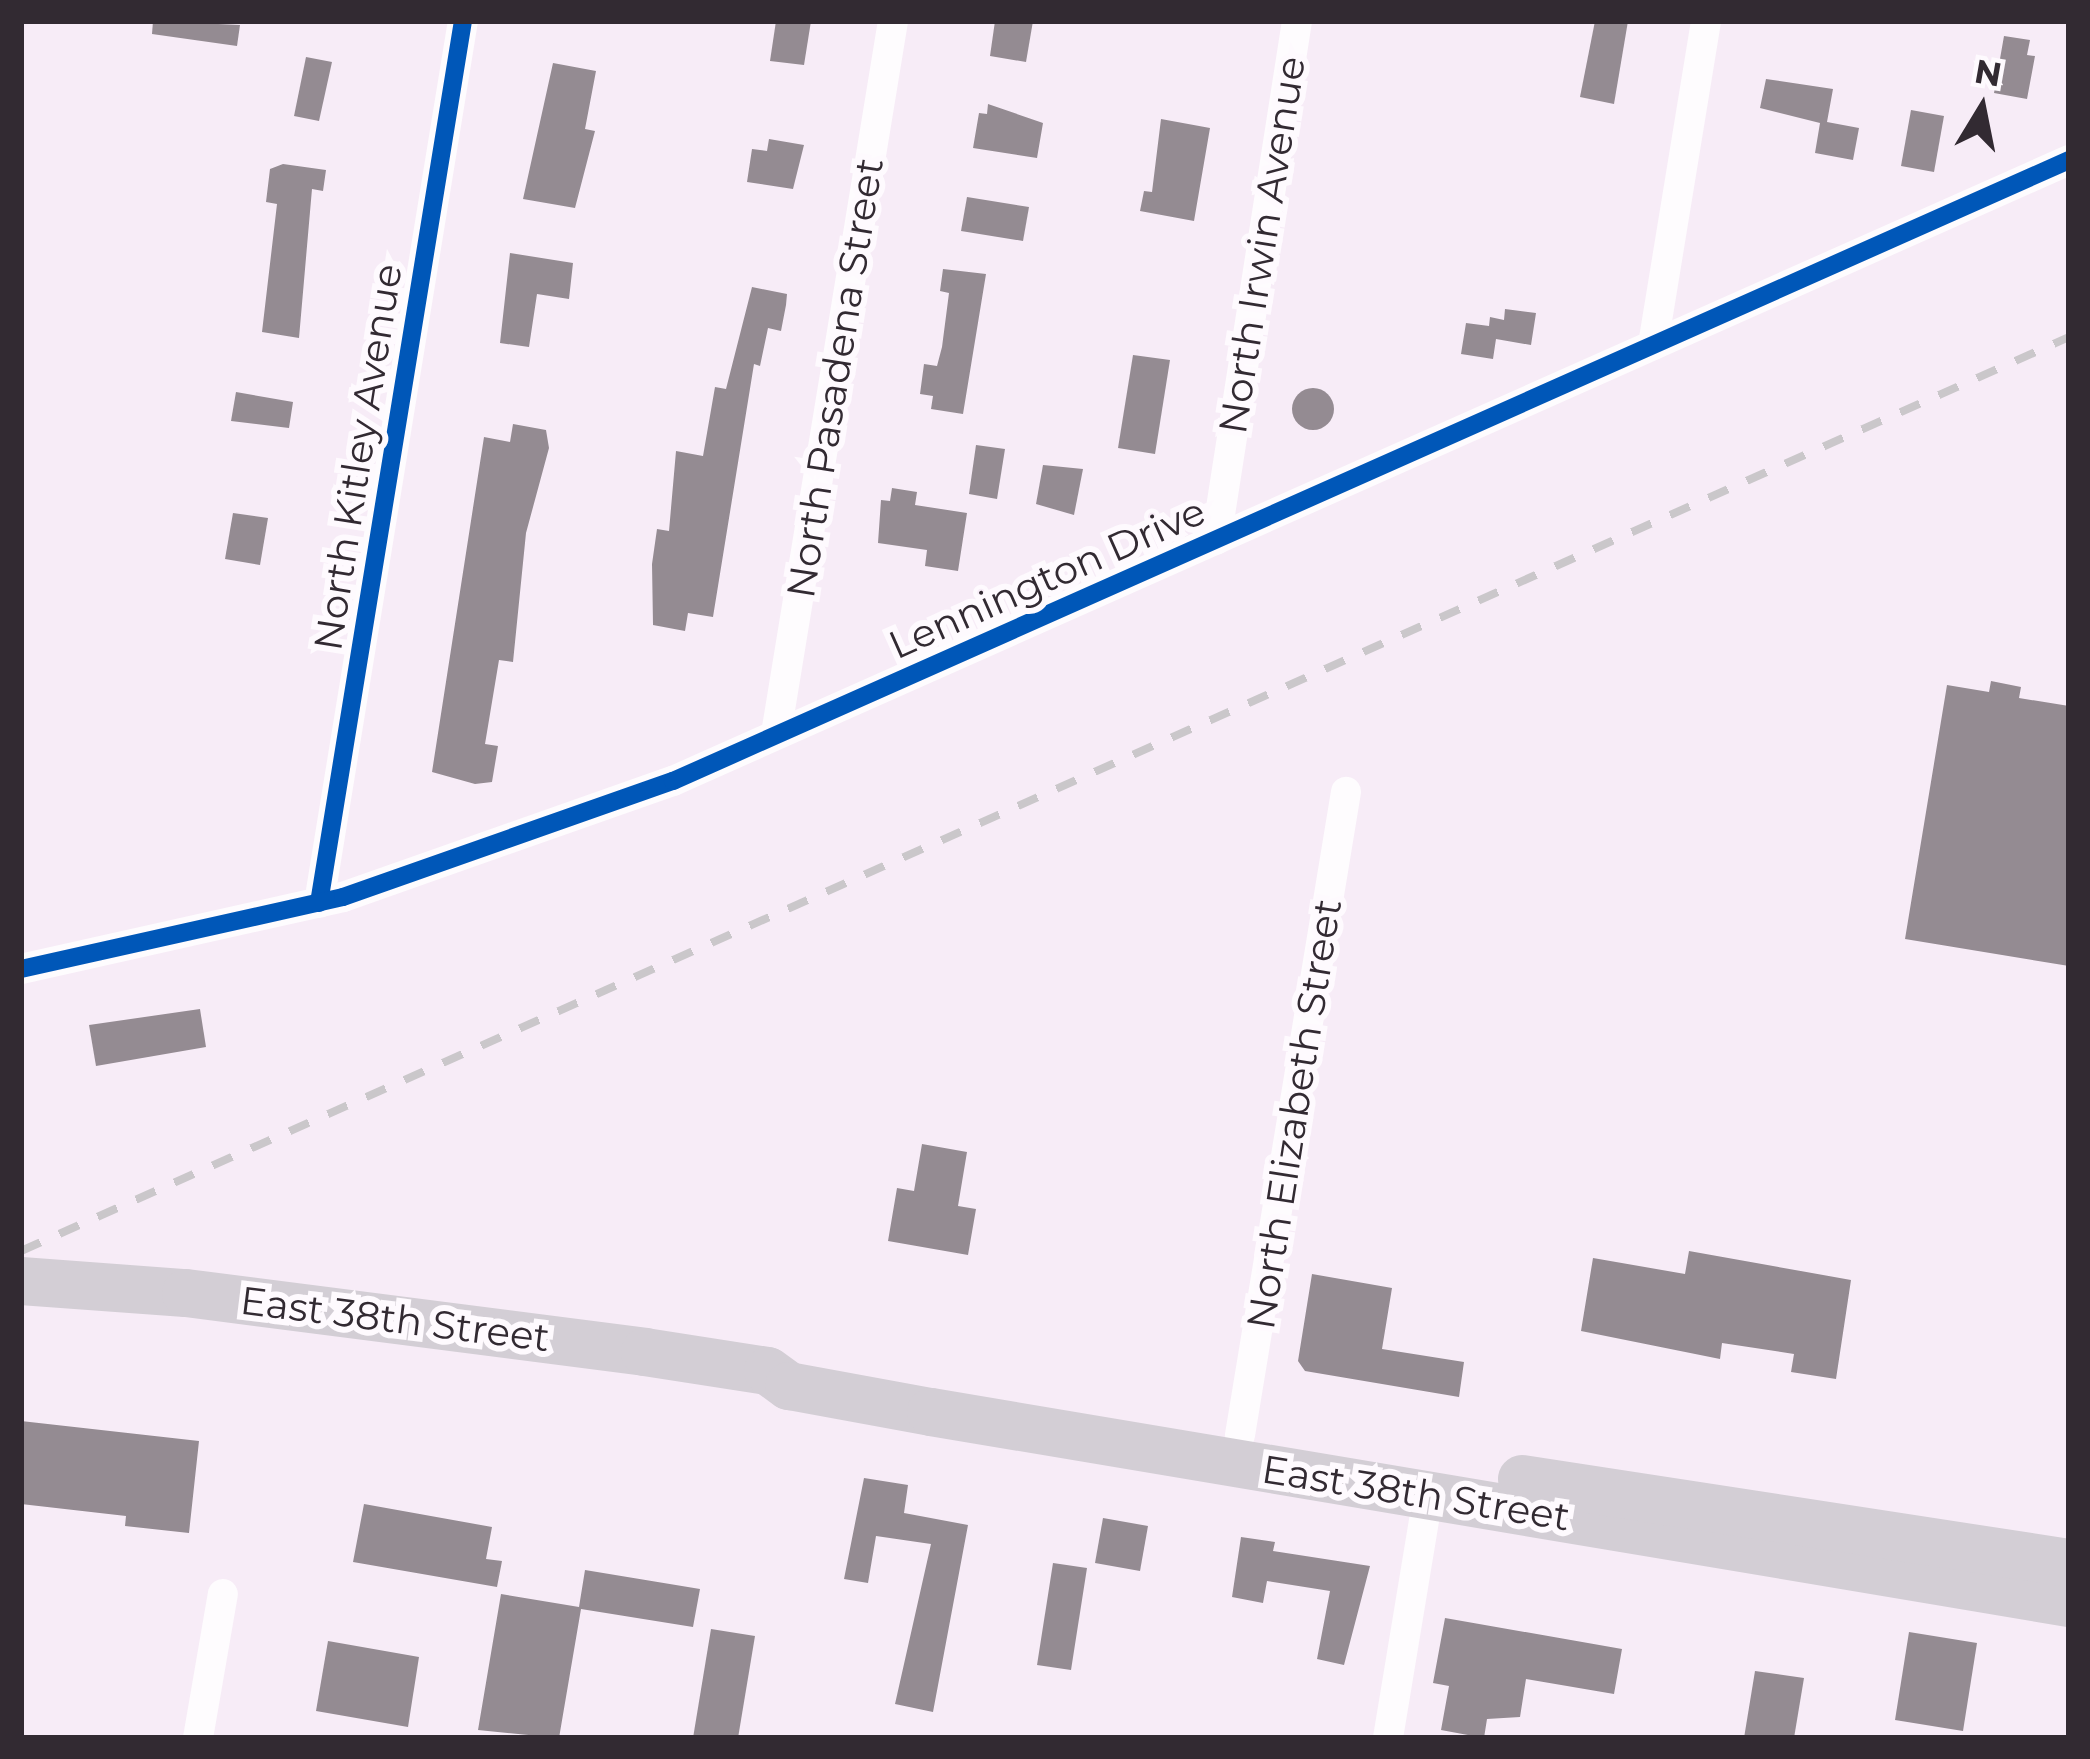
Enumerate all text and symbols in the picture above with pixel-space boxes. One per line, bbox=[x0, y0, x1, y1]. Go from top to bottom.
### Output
north arrow bbox=[1922, 48, 2042, 168]
text: N bbox=[1972, 51, 2005, 95]
street label: North Irwin Avenue bbox=[1209, 53, 1315, 437]
street label: North Pasadena Street bbox=[777, 155, 893, 601]
street label: North Kitley Avenue bbox=[304, 260, 412, 654]
street label: Lennington Drive bbox=[882, 487, 1212, 669]
street label: North Elizabeth Street bbox=[1237, 895, 1351, 1333]
street label: East 38th Street bbox=[238, 1277, 552, 1361]
street label: East 38th Street bbox=[1259, 1446, 1573, 1540]

